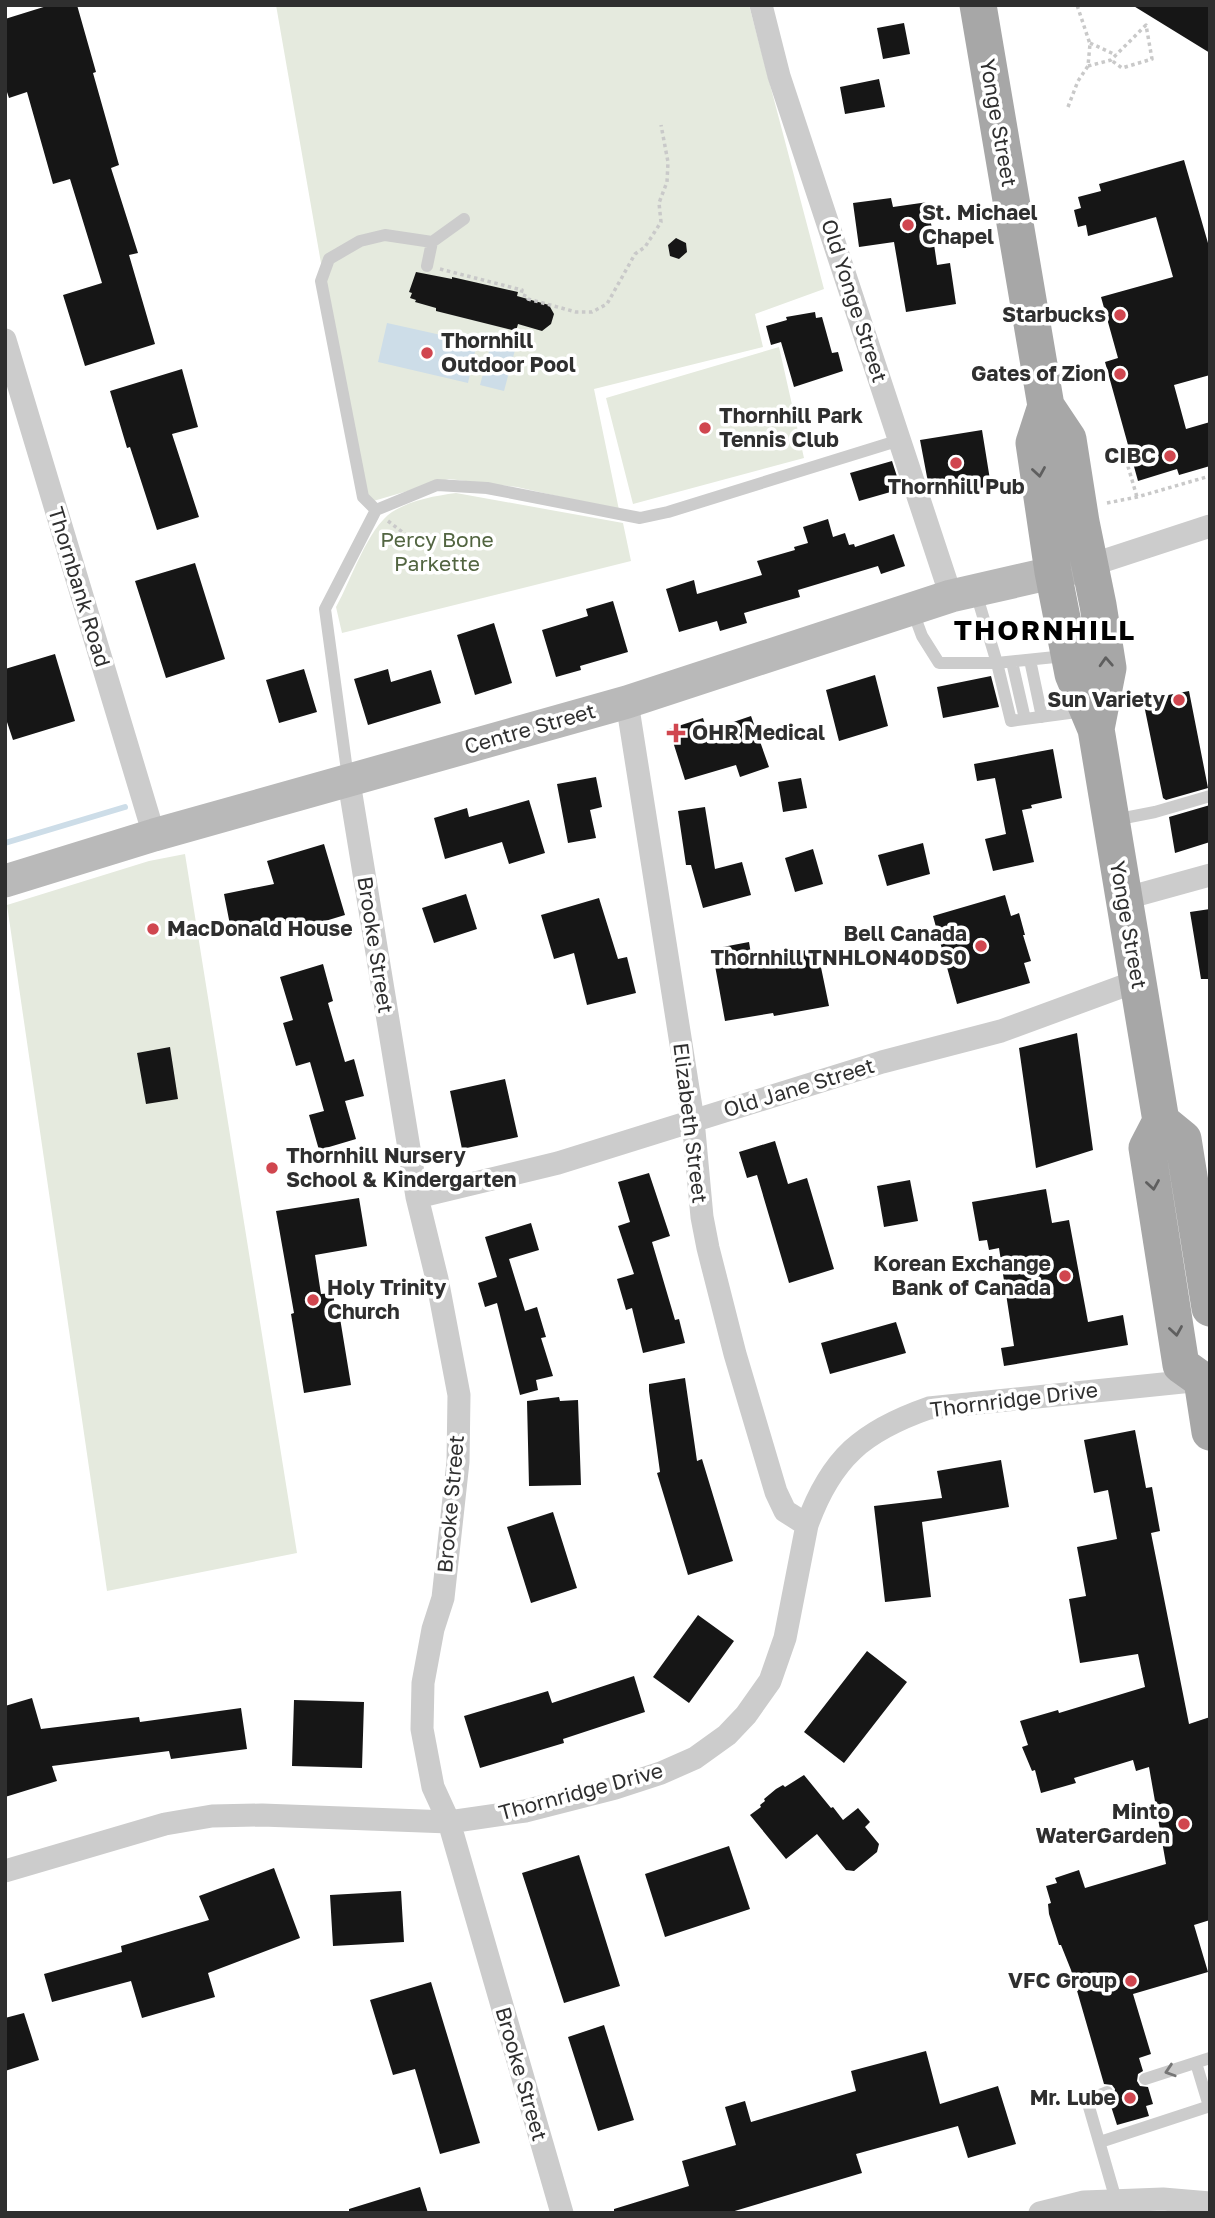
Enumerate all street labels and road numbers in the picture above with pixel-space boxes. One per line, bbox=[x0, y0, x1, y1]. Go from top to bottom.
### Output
street label: Yonge Street bbox=[975, 57, 1023, 189]
street label: Old Yonge Street bbox=[816, 216, 894, 386]
street label: Thornbank Road bbox=[43, 504, 117, 670]
street label: Centre Street bbox=[461, 697, 598, 759]
street label: Yonge Street bbox=[1105, 859, 1153, 991]
street label: Brooke Street bbox=[352, 875, 400, 1015]
street label: Elizabeth Street bbox=[668, 1041, 714, 1205]
street label: Old Jane Street bbox=[720, 1052, 877, 1122]
street label: Thornridge Drive bbox=[929, 1376, 1099, 1422]
street label: Brooke Street bbox=[431, 1434, 469, 1574]
street label: Thornridge Drive bbox=[496, 1757, 666, 1825]
street label: Brooke Street bbox=[490, 2004, 554, 2144]

